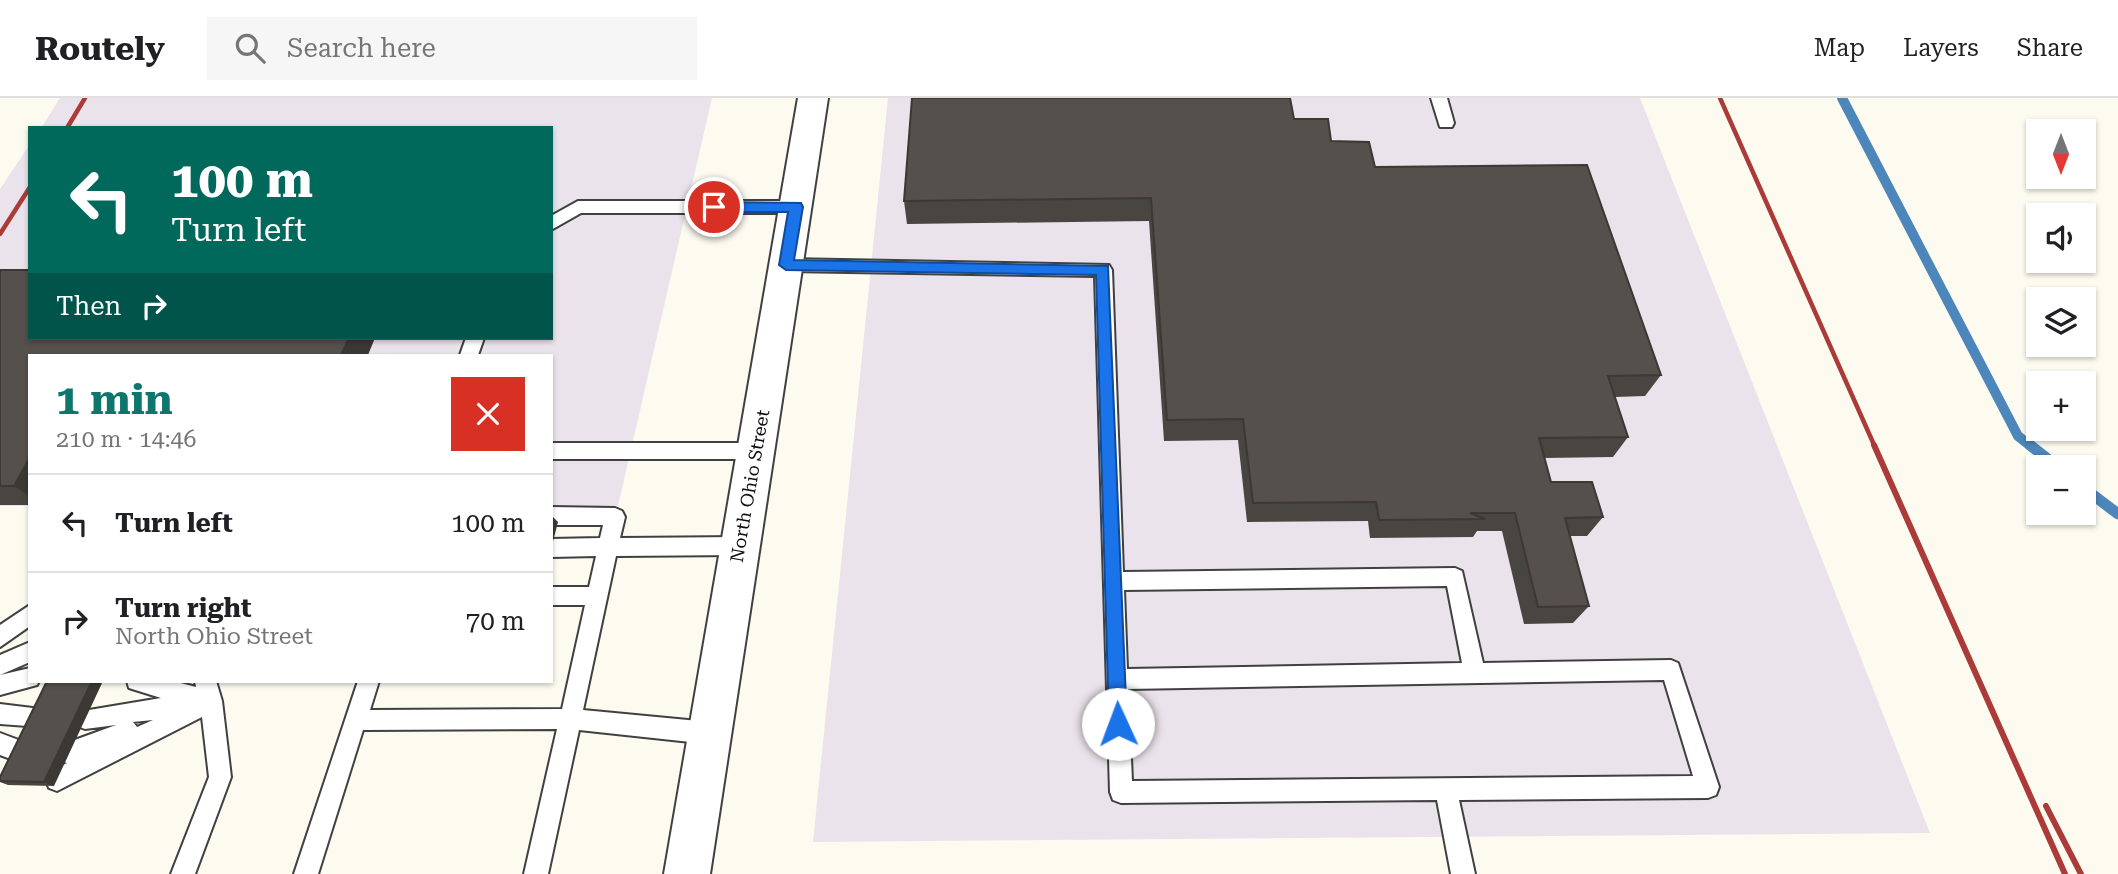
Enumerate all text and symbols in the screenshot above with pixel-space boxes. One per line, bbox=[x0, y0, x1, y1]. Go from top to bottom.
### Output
search box bbox=[207, 17, 697, 80]
text: Routely bbox=[35, 29, 165, 68]
icon: search bbox=[231, 29, 269, 67]
text: Search here bbox=[287, 33, 436, 63]
text: Map bbox=[1814, 34, 1865, 62]
text: Layers bbox=[1903, 34, 1979, 62]
text: Share bbox=[2017, 34, 2083, 62]
north arrow bbox=[2026, 119, 2096, 189]
map controls bbox=[2026, 119, 2096, 525]
text: 100 m bbox=[171, 152, 313, 209]
icon: left bbox=[56, 154, 147, 245]
pin bbox=[684, 177, 744, 237]
icon: arrive bbox=[695, 188, 733, 226]
button: sound bbox=[2026, 203, 2096, 273]
text: Turn left bbox=[171, 211, 306, 249]
icon: right bbox=[135, 287, 173, 325]
button: layers bbox=[2026, 287, 2096, 357]
text: Then bbox=[56, 291, 121, 321]
button: + bbox=[2026, 371, 2096, 441]
text: 1 min bbox=[56, 375, 173, 424]
button: close bbox=[451, 377, 525, 451]
street label: North Ohio Street bbox=[726, 408, 773, 564]
text: 210 m · 14:46 bbox=[56, 426, 196, 453]
button: − bbox=[2026, 455, 2096, 525]
icon: left bbox=[56, 504, 94, 542]
text: Turn left bbox=[115, 508, 233, 538]
text: 100 m bbox=[451, 508, 525, 538]
text: Turn right bbox=[115, 593, 251, 623]
icon: right bbox=[56, 602, 94, 640]
text: 70 m bbox=[466, 606, 525, 636]
text: North Ohio Street bbox=[115, 623, 313, 650]
position arrow bbox=[1081, 687, 1155, 761]

